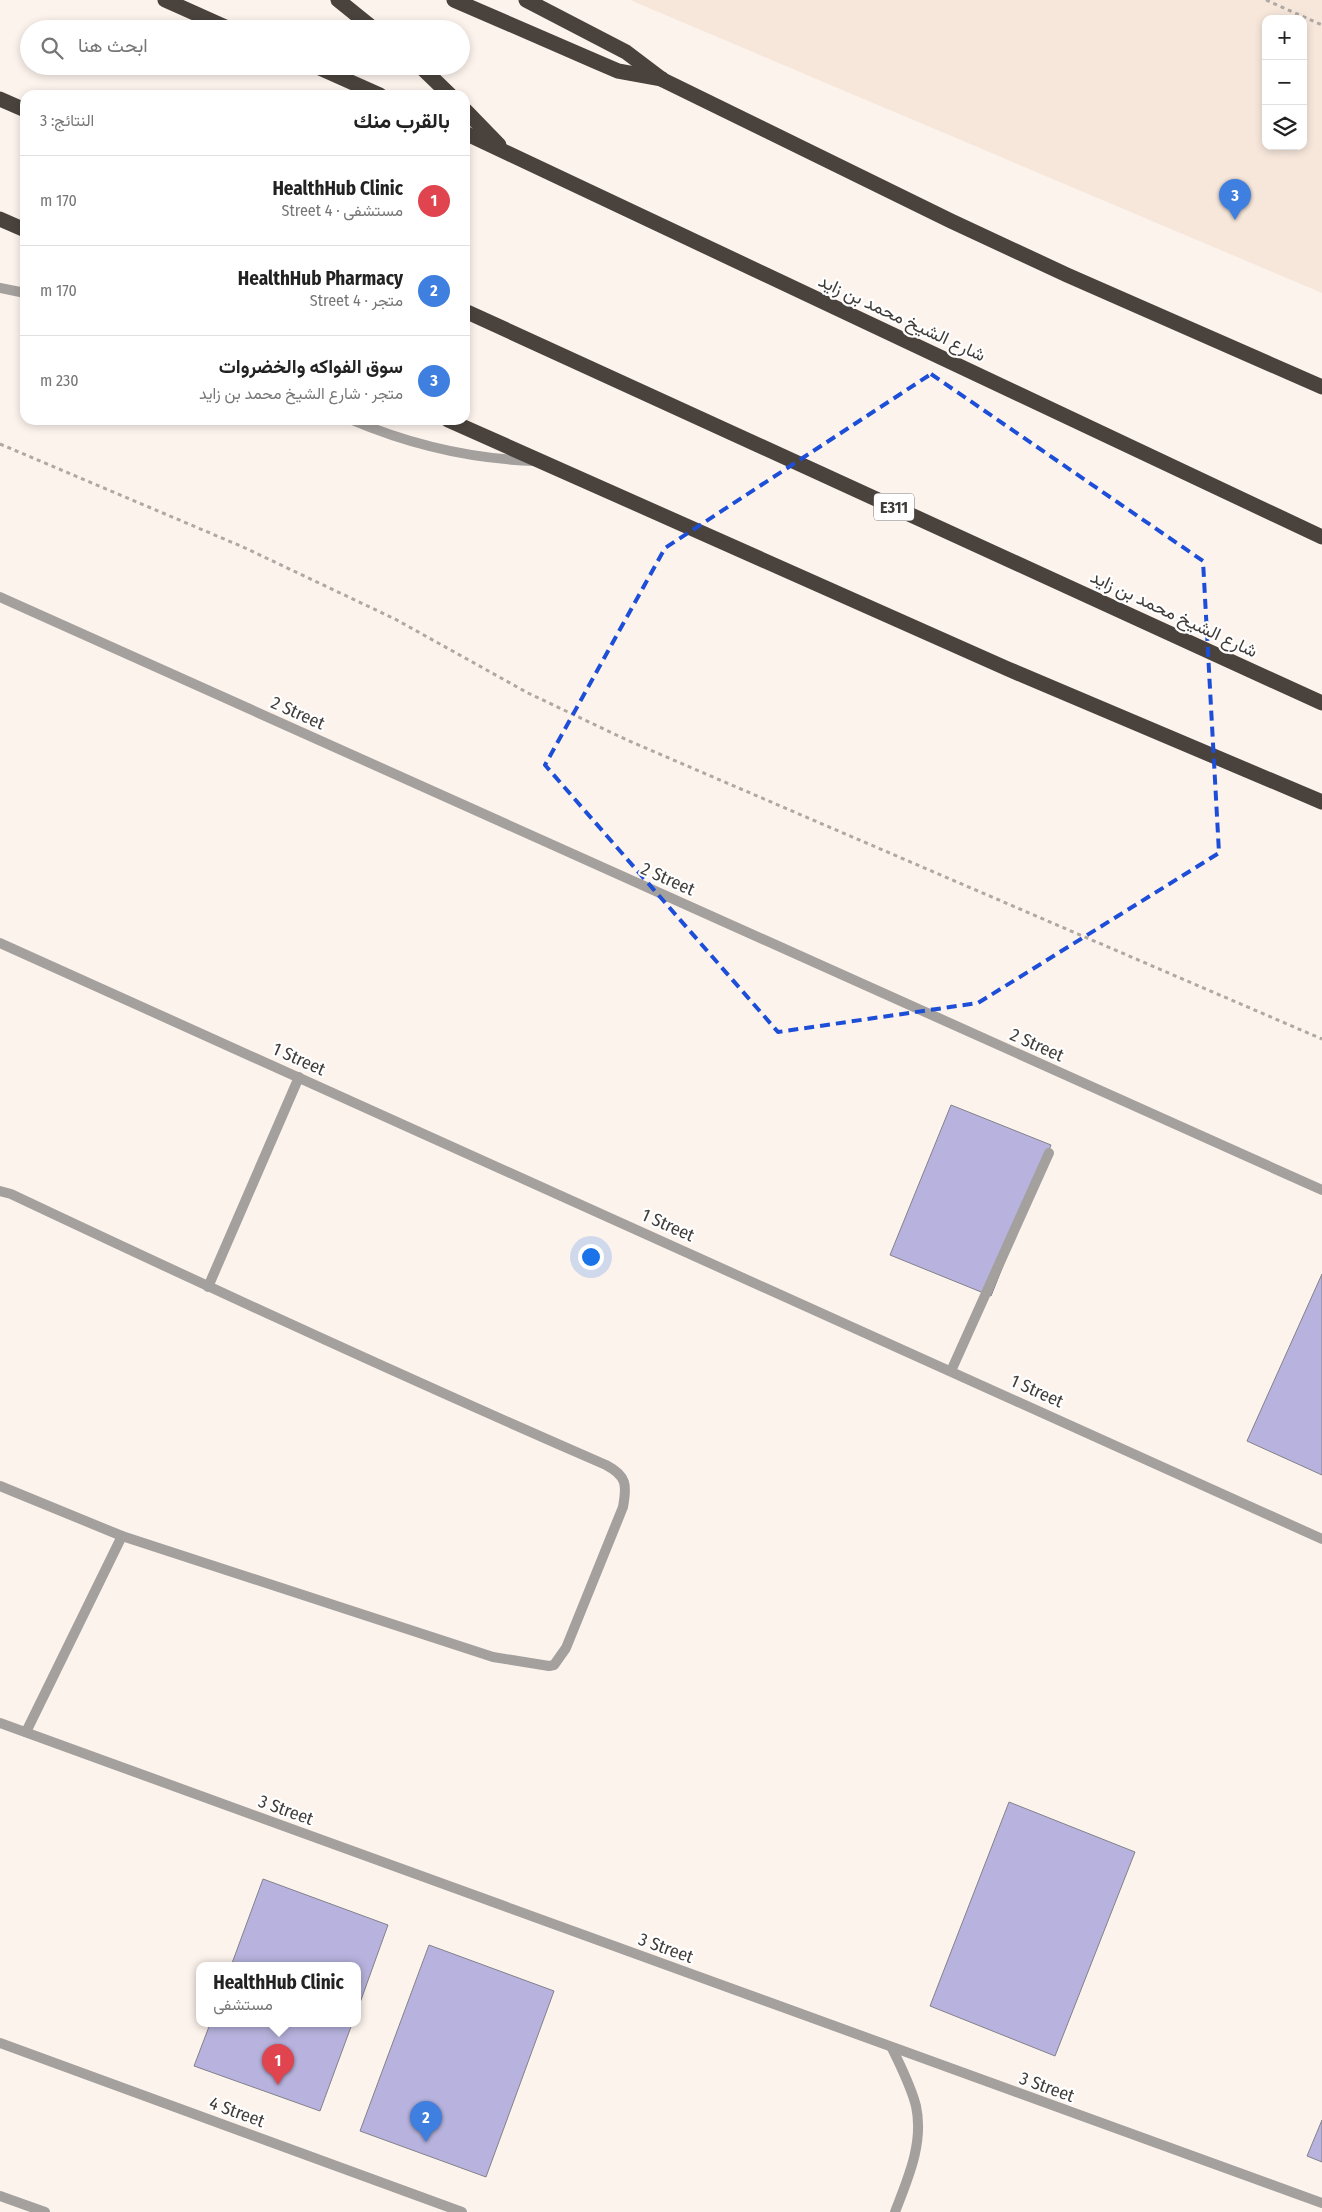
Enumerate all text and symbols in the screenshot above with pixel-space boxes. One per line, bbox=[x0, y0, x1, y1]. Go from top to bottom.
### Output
map controls bbox=[1262, 15, 1307, 150]
button: + bbox=[1262, 15, 1307, 60]
search box bbox=[20, 20, 470, 75]
icon: search bbox=[38, 34, 66, 62]
text: ابحث هنا bbox=[78, 34, 148, 57]
button: − bbox=[1262, 60, 1307, 105]
button: layers bbox=[1262, 105, 1307, 150]
text: بالقرب منك bbox=[353, 108, 450, 134]
text: النتائج: 3 bbox=[40, 111, 94, 130]
text: HealthHub Clinic bbox=[272, 177, 403, 200]
pin: 3 bbox=[1219, 179, 1251, 220]
text: 170 m bbox=[40, 191, 77, 210]
text: 1 bbox=[431, 191, 437, 210]
text: مستشفى · 4 Street bbox=[282, 201, 403, 220]
text: HealthHub Pharmacy bbox=[238, 267, 403, 290]
street label: شارع الشيخ محمد بن زايد bbox=[814, 270, 989, 367]
text: 170 m bbox=[40, 281, 77, 300]
text: 2 bbox=[430, 281, 438, 300]
text: متجر · 4 Street bbox=[310, 291, 403, 310]
text: سوق الفواكه والخضروات bbox=[219, 355, 403, 378]
text: 230 m bbox=[40, 371, 79, 390]
text: 3 bbox=[430, 371, 438, 390]
text: متجر · شارع الشيخ محمد بن زايد bbox=[199, 384, 403, 403]
road number: E311 bbox=[874, 494, 914, 520]
street label: شارع الشيخ محمد بن زايد bbox=[1086, 566, 1261, 663]
street label: 2 Street bbox=[268, 691, 328, 735]
street label: 2 Street bbox=[638, 857, 698, 901]
street label: 2 Street bbox=[1007, 1023, 1067, 1067]
street label: 1 Street bbox=[269, 1038, 329, 1080]
street label: 1 Street bbox=[638, 1204, 698, 1246]
your location bbox=[578, 1244, 604, 1270]
street label: 1 Street bbox=[1007, 1370, 1067, 1412]
street label: 3 Street bbox=[256, 1790, 316, 1830]
street label: 3 Street bbox=[636, 1928, 696, 1968]
popup bbox=[196, 1962, 361, 2027]
text: HealthHub Clinic bbox=[213, 1971, 344, 1994]
text: مستشفى bbox=[213, 1995, 273, 2014]
pin: 1 bbox=[262, 2044, 294, 2085]
street label: 3 Street bbox=[1017, 2067, 1077, 2107]
street label: 4 Street bbox=[206, 2092, 268, 2132]
pin: 2 bbox=[410, 2101, 442, 2142]

